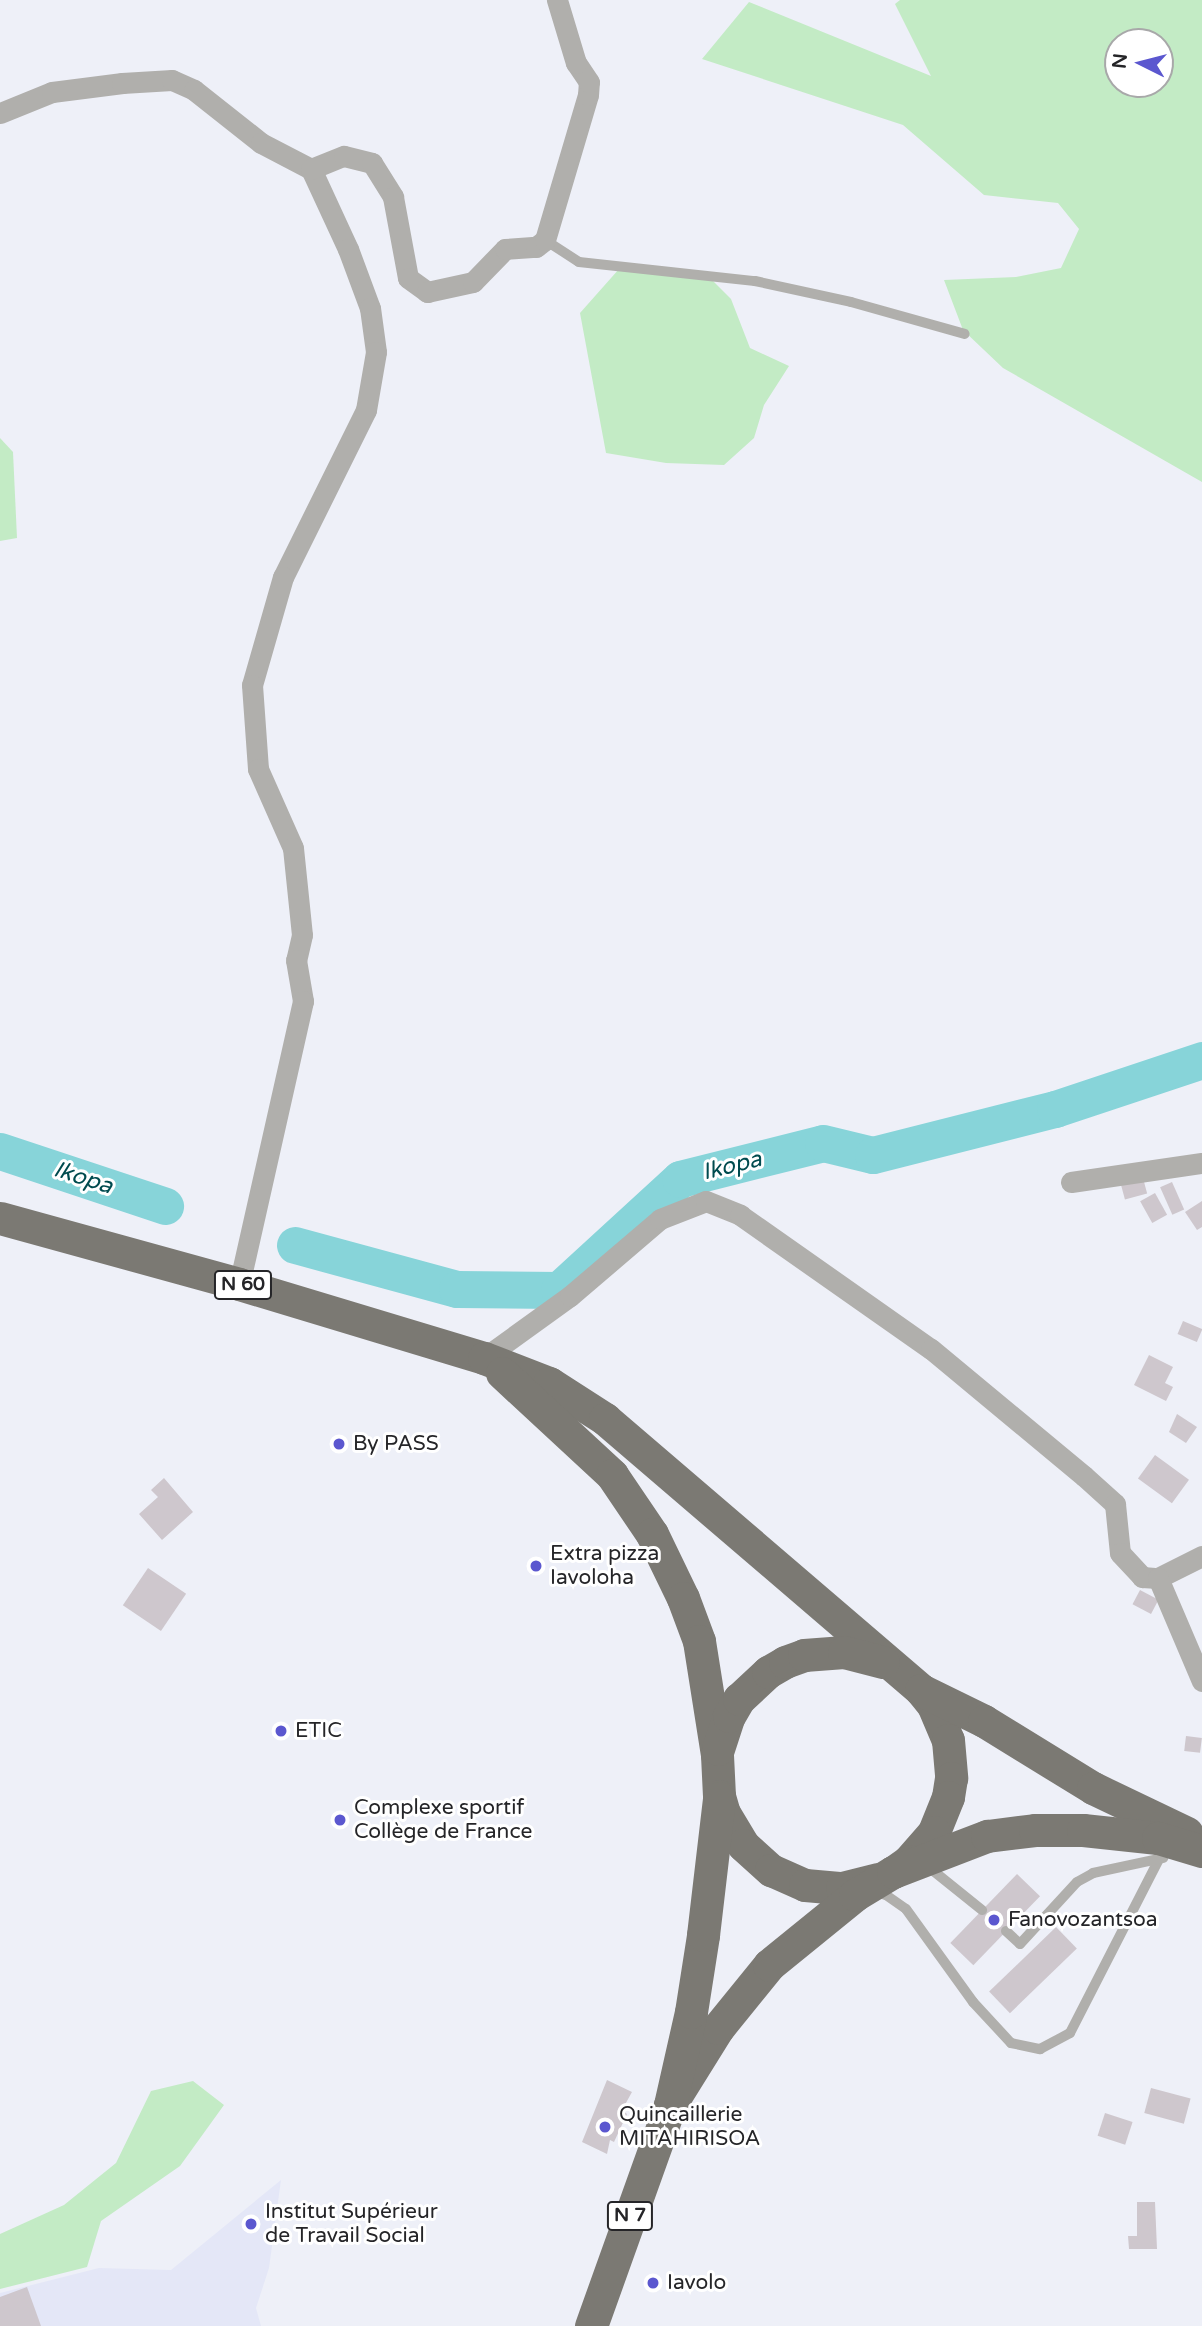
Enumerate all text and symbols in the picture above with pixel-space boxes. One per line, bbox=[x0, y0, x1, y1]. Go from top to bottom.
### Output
north arrow bbox=[1104, 28, 1174, 98]
text: N bbox=[1108, 52, 1132, 70]
water label: Ikopa bbox=[700, 1145, 764, 1187]
water label: Ikopa bbox=[50, 1156, 116, 1200]
road number: N 60 bbox=[213, 1270, 273, 1301]
place label: By PASS bbox=[353, 1431, 439, 1457]
marker: By PASS bbox=[331, 1436, 347, 1452]
place label: Extra pizza Iavoloha bbox=[550, 1541, 659, 1591]
marker: Extra pizza Iavoloha bbox=[528, 1558, 544, 1574]
place label: ETIC bbox=[295, 1718, 342, 1744]
marker: ETIC bbox=[273, 1723, 289, 1739]
place label: Complexe sportif Collège de France bbox=[354, 1795, 532, 1845]
marker: Complexe sportif Collège de France bbox=[332, 1812, 348, 1828]
place label: Fanovozantsoa bbox=[1008, 1907, 1158, 1933]
marker: Fanovozantsoa bbox=[986, 1912, 1002, 1928]
place label: Quincaillerie MITAHIRISOA bbox=[619, 2102, 761, 2152]
marker: Quincaillerie MITAHIRISOA bbox=[597, 2119, 613, 2135]
place label: Institut Supérieur de Travail Social bbox=[265, 2199, 438, 2249]
road number: N 7 bbox=[606, 2200, 654, 2232]
marker: Institut Supérieur de Travail Social bbox=[243, 2216, 259, 2232]
place label: Iavolo bbox=[667, 2270, 726, 2296]
marker: Iavolo bbox=[645, 2275, 661, 2291]

